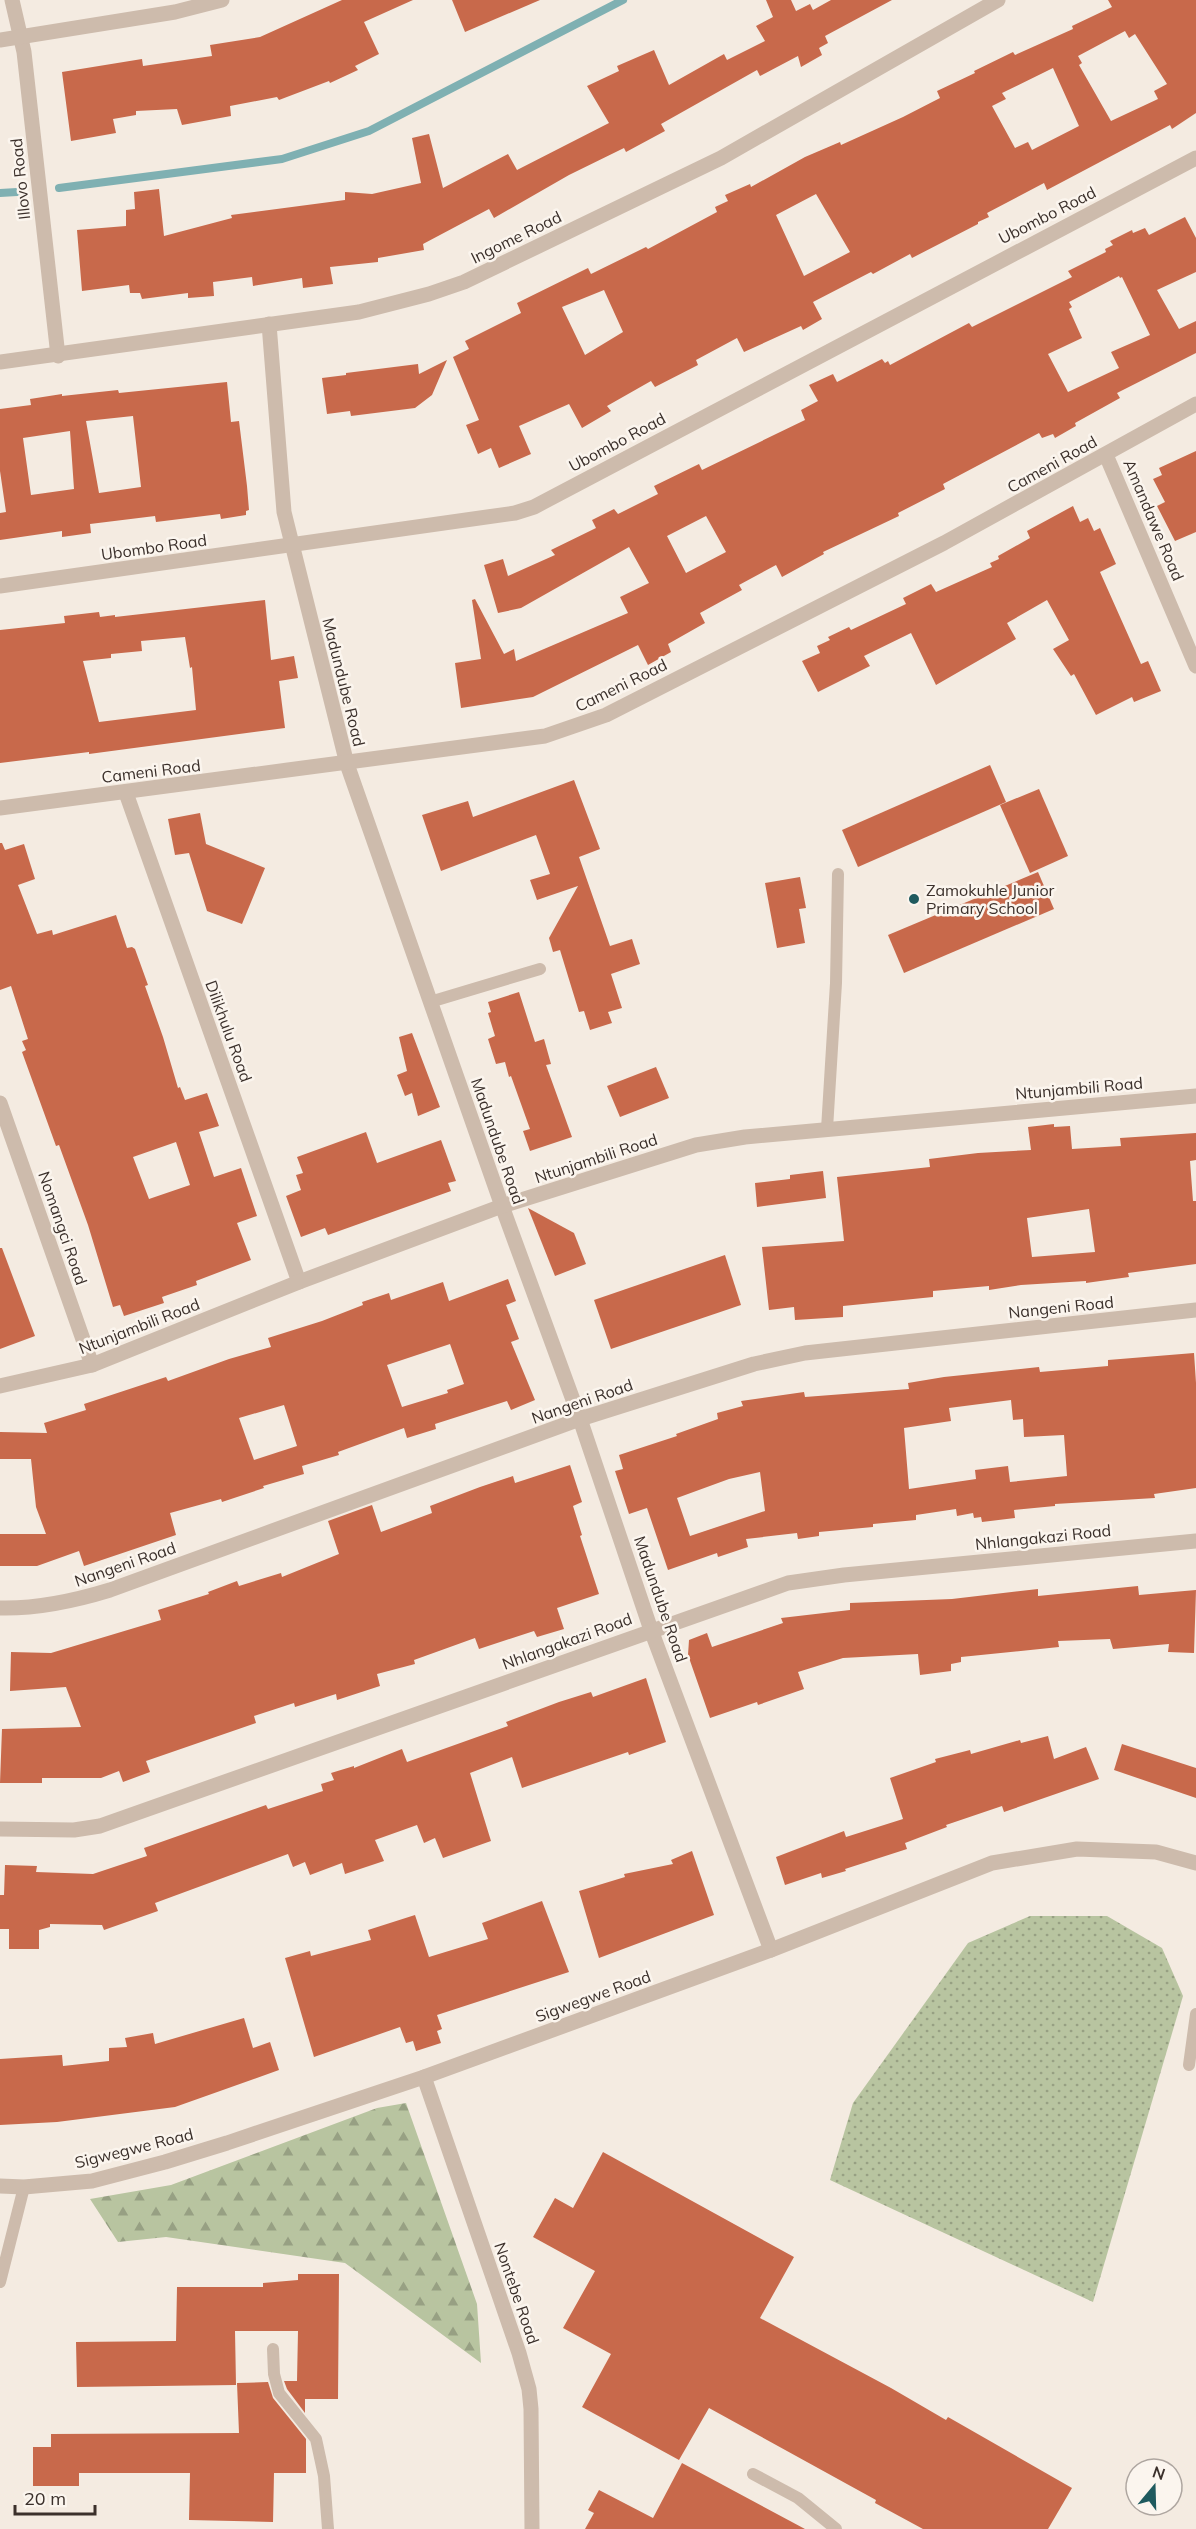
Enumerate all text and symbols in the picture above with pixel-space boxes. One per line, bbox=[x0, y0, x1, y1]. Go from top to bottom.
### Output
street label: Illovo Road bbox=[6, 137, 34, 221]
street label: Ubombo Road bbox=[995, 182, 1099, 248]
street label: Ingome Road bbox=[467, 206, 565, 268]
street label: Ubombo Road bbox=[565, 408, 669, 476]
street label: Cameni Road bbox=[1004, 431, 1100, 497]
street label: Amandawe Road bbox=[1119, 456, 1189, 584]
street label: Ubombo Road bbox=[100, 530, 208, 564]
street label: Madundube Road bbox=[318, 616, 370, 748]
street label: Cameni Road bbox=[572, 654, 670, 716]
street label: Cameni Road bbox=[100, 755, 202, 787]
place label: Zamokuhle Junior Primary School bbox=[926, 880, 1055, 918]
marker: Zamokuhle Junior Primary School bbox=[907, 892, 921, 906]
street label: Dilikhulu Road bbox=[201, 977, 257, 1085]
street label: Ntunjambili Road bbox=[1014, 1072, 1144, 1104]
street label: Madundube Road bbox=[467, 1075, 529, 1207]
street label: Ntunjambili Road bbox=[532, 1129, 660, 1187]
street label: Nomangci Road bbox=[34, 1169, 92, 1287]
street label: Nangeni Road bbox=[1007, 1292, 1115, 1322]
street label: Ntunjambili Road bbox=[76, 1294, 202, 1358]
street label: Nangeni Road bbox=[529, 1374, 635, 1428]
street label: Nhlangakazi Road bbox=[974, 1520, 1112, 1554]
street label: Madundube Road bbox=[630, 1533, 692, 1665]
street label: Nangeni Road bbox=[72, 1537, 178, 1591]
street label: Nhlangakazi Road bbox=[499, 1608, 635, 1674]
street label: Sigwegwe Road bbox=[533, 1966, 653, 2026]
street label: Sigwegwe Road bbox=[73, 2124, 195, 2172]
street label: Nontebe Road bbox=[490, 2239, 544, 2347]
north arrow bbox=[1124, 2457, 1184, 2517]
text: N bbox=[1150, 2461, 1168, 2484]
scale bar bbox=[15, 2478, 94, 2516]
text: 20 m bbox=[24, 2487, 66, 2510]

